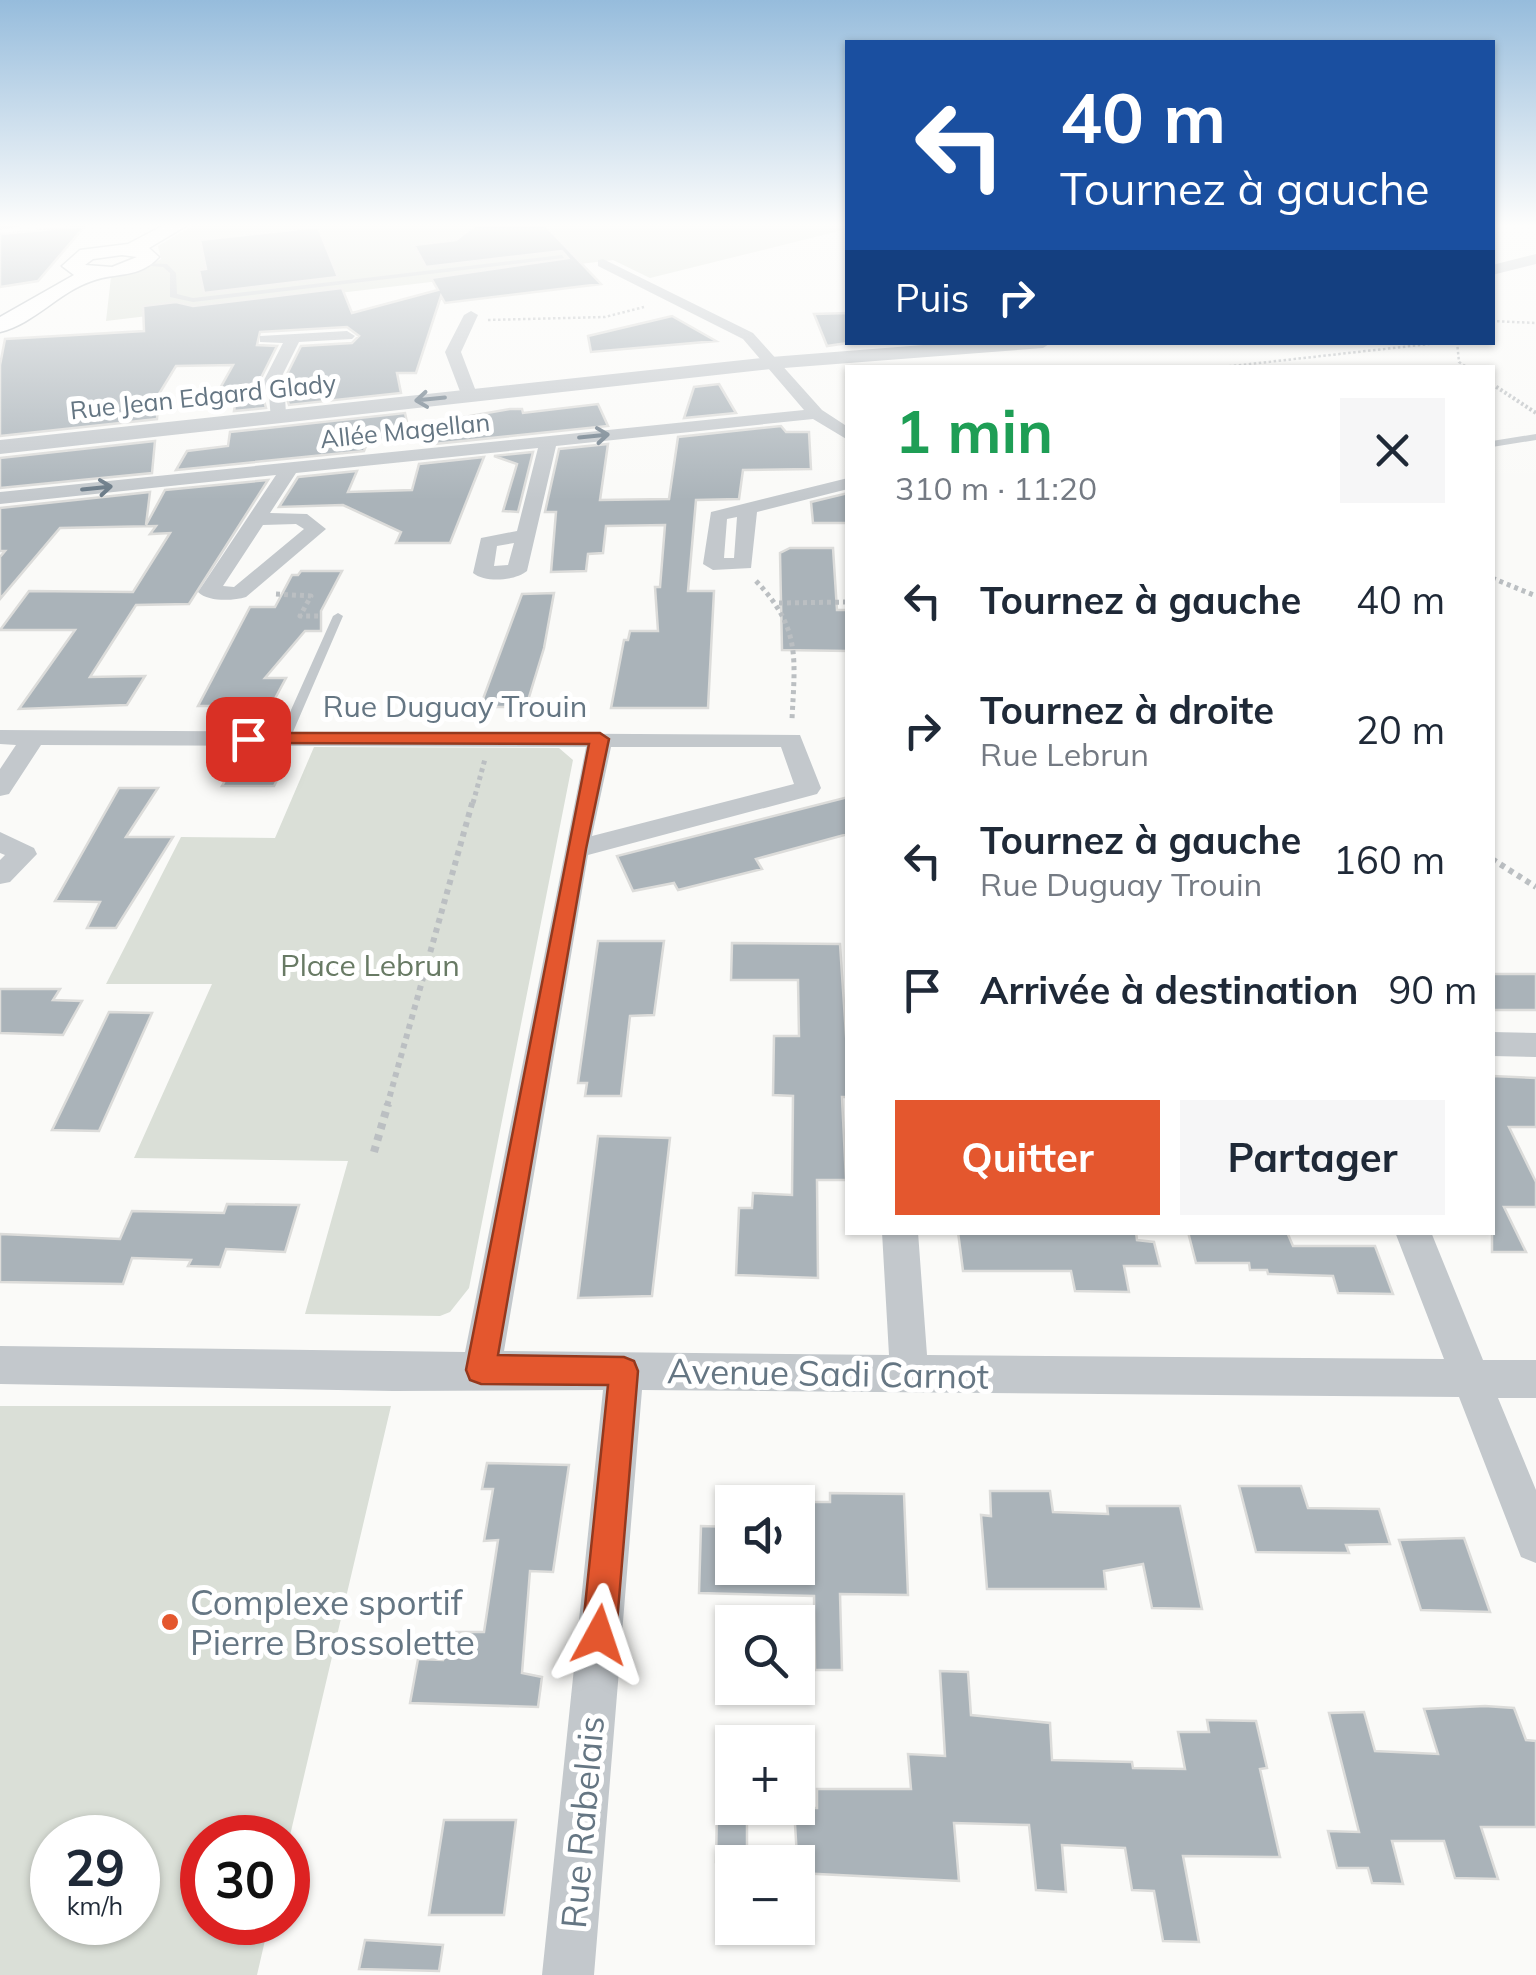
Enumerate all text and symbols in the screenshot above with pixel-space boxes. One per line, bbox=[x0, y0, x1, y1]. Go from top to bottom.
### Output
text: 40 m bbox=[1060, 73, 1226, 161]
icon: left bbox=[895, 80, 1025, 210]
text: Tournez à gauche bbox=[1060, 160, 1430, 216]
icon: right bbox=[989, 270, 1044, 325]
text: Puis bbox=[895, 274, 969, 322]
street label: Rue Jean Edgard Glady bbox=[68, 367, 338, 425]
one-way arrow bbox=[414, 390, 447, 409]
text: 1 min bbox=[895, 393, 1053, 468]
button: close bbox=[1340, 398, 1445, 503]
street label: Allée Magellan bbox=[319, 406, 491, 454]
one-way arrow bbox=[578, 426, 610, 445]
text: 310 m · 11:20 bbox=[895, 468, 1097, 508]
one-way arrow bbox=[80, 478, 113, 497]
icon: left bbox=[895, 573, 950, 628]
text: Tournez à gauche bbox=[980, 576, 1301, 624]
text: 40 m bbox=[1356, 576, 1445, 624]
text: Tournez à droite bbox=[980, 686, 1274, 734]
street label: Rue Duguay Trouin bbox=[323, 687, 587, 725]
pin bbox=[206, 697, 291, 782]
icon: right bbox=[895, 703, 950, 758]
text: 20 m bbox=[1356, 706, 1445, 754]
icon: arrive bbox=[221, 712, 276, 767]
text: Rue Lebrun bbox=[980, 734, 1149, 774]
text: Tournez à gauche bbox=[980, 816, 1301, 864]
icon: left bbox=[895, 833, 950, 888]
text: 160 m bbox=[1333, 836, 1445, 884]
text: Rue Duguay Trouin bbox=[980, 864, 1262, 904]
park label: Place Lebrun bbox=[280, 946, 460, 984]
icon: arrive bbox=[895, 963, 950, 1018]
text: Arrivée à destination bbox=[980, 966, 1358, 1014]
text: 90 m bbox=[1388, 966, 1477, 1014]
button: Quitter bbox=[895, 1100, 1160, 1215]
button: Partager bbox=[1180, 1100, 1445, 1215]
street label: Avenue Sadi Carnot bbox=[667, 1348, 989, 1398]
map controls bbox=[715, 1485, 815, 1945]
button: sound bbox=[715, 1485, 815, 1585]
place label: Complexe sportif Pierre Brossolette bbox=[190, 1580, 475, 1664]
position arrow bbox=[547, 1583, 651, 1687]
button: search bbox=[715, 1605, 815, 1705]
marker: Complexe sportif Pierre Brossolette bbox=[159, 1611, 181, 1633]
street label: Rue Rabelais bbox=[551, 1714, 613, 1930]
button: + bbox=[715, 1725, 815, 1825]
speed limit sign: 30 bbox=[180, 1815, 310, 1945]
text: 29 bbox=[65, 1836, 125, 1899]
button: − bbox=[715, 1845, 815, 1945]
text: km/h bbox=[67, 1890, 123, 1921]

